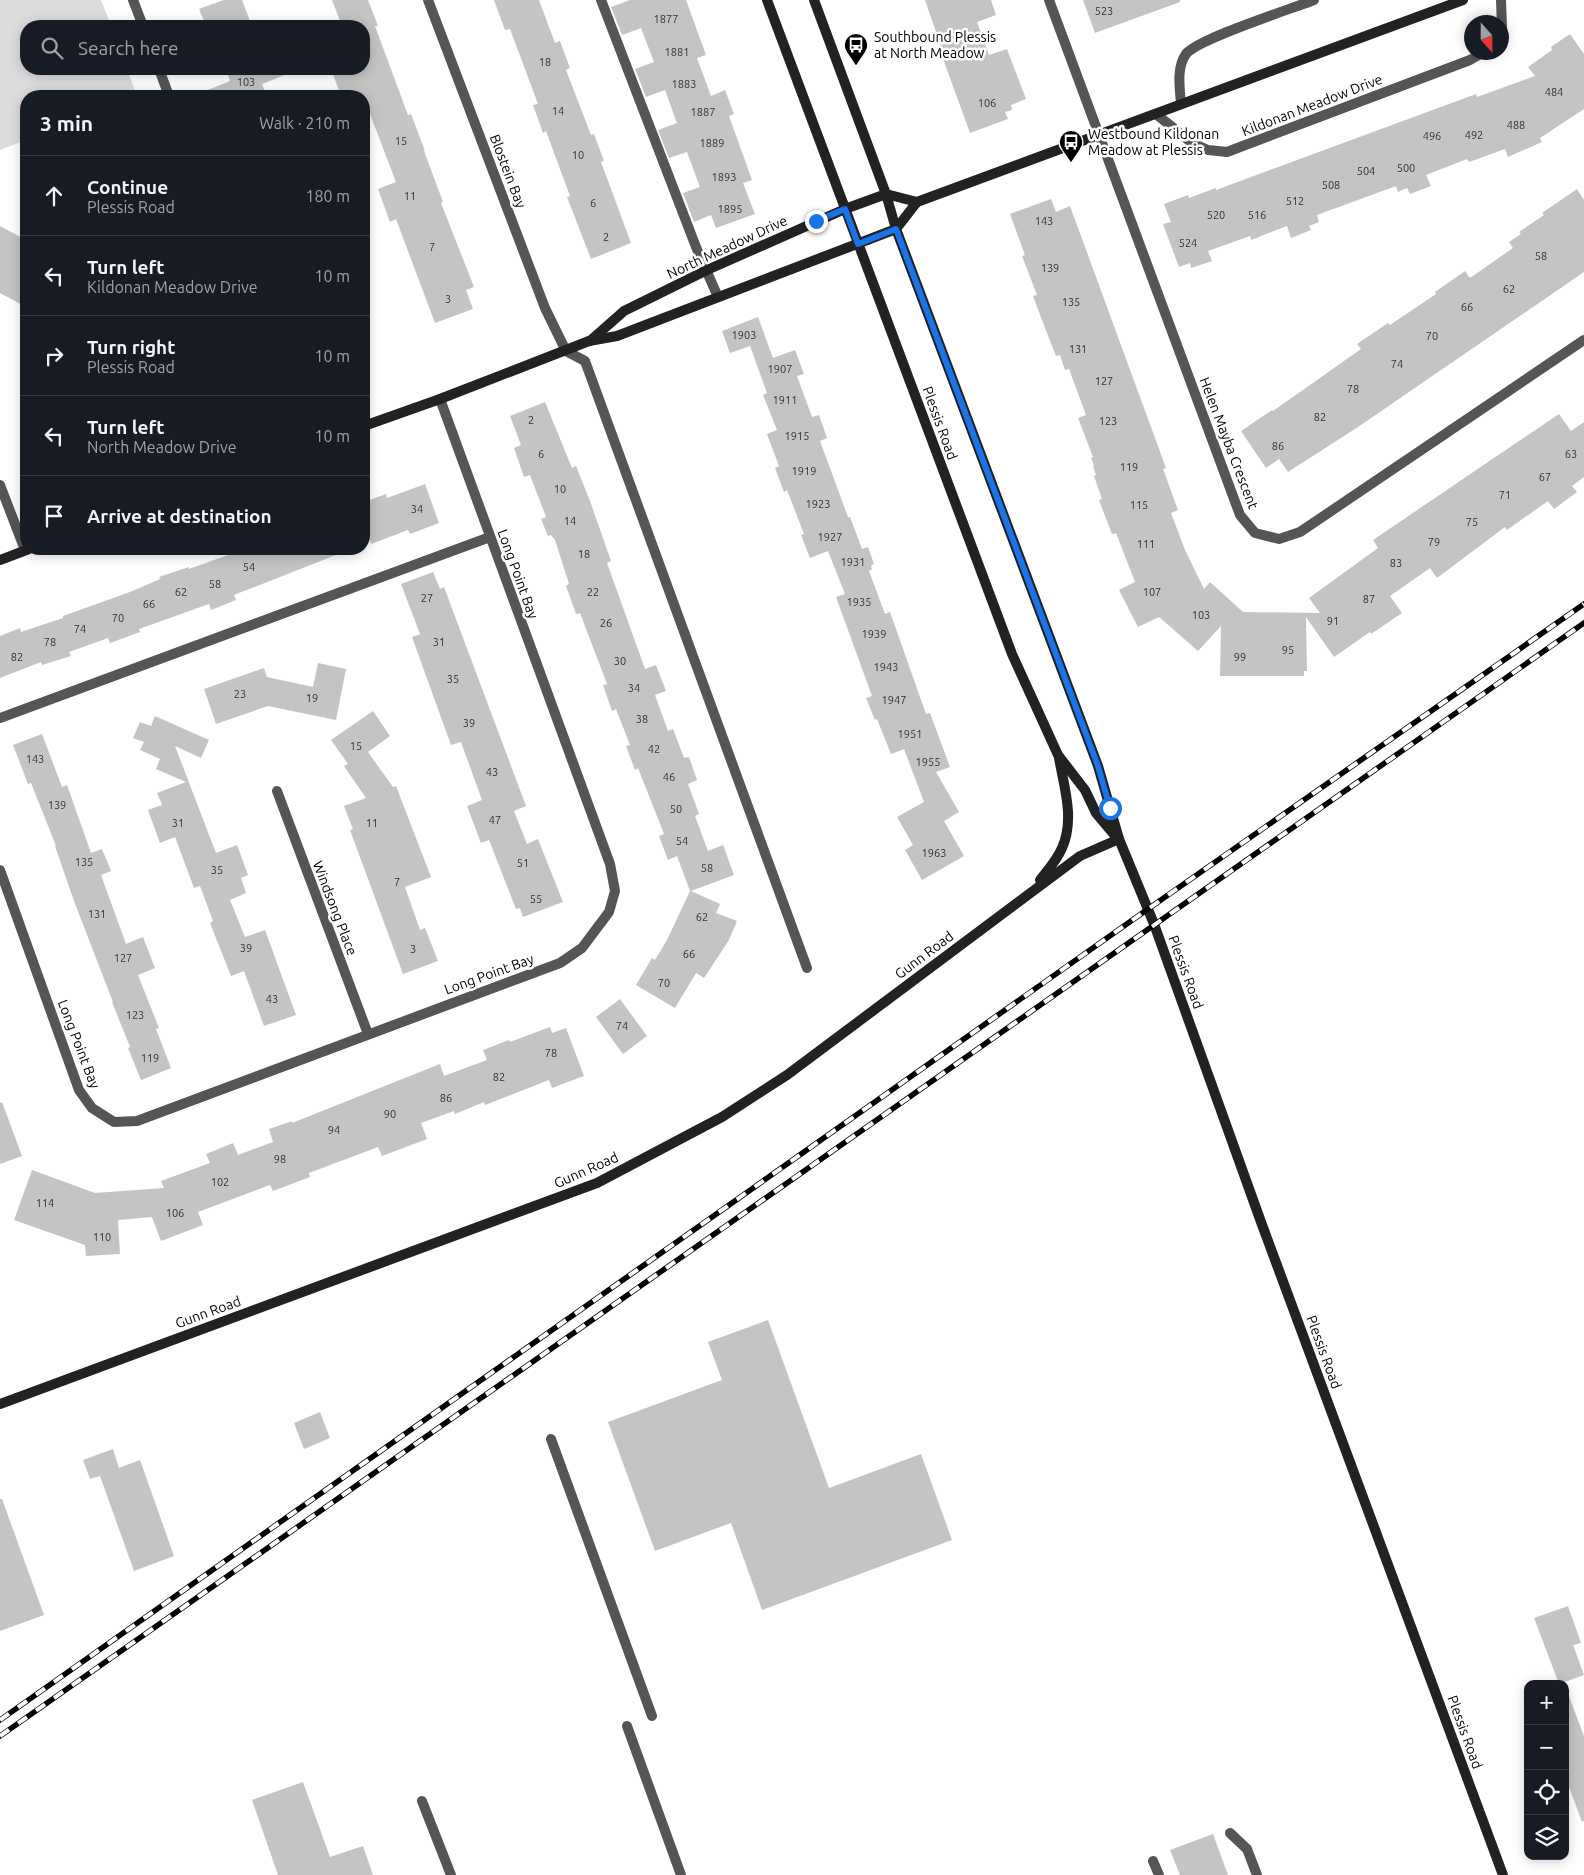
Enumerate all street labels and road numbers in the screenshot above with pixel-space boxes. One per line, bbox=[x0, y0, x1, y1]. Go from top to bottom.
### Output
street label: Kildonan Meadow Drive bbox=[1239, 71, 1385, 139]
street label: Blostein Bay bbox=[487, 132, 529, 210]
street label: North Meadow Drive bbox=[664, 212, 790, 282]
street label: Helen Mayba Crescent bbox=[1196, 375, 1262, 512]
street label: Plessis Road bbox=[919, 384, 961, 462]
street label: Long Point Bay bbox=[494, 527, 542, 621]
street label: Windsong Place bbox=[310, 859, 360, 957]
street label: Gunn Road bbox=[892, 928, 956, 982]
street label: Plessis Road bbox=[1165, 933, 1207, 1011]
street label: Long Point Bay bbox=[442, 950, 536, 998]
street label: Long Point Bay bbox=[55, 997, 103, 1091]
street label: Gunn Road bbox=[551, 1149, 621, 1191]
street label: Gunn Road bbox=[173, 1293, 243, 1331]
street label: Plessis Road bbox=[1303, 1313, 1345, 1391]
street label: Plessis Road bbox=[1444, 1693, 1486, 1771]

